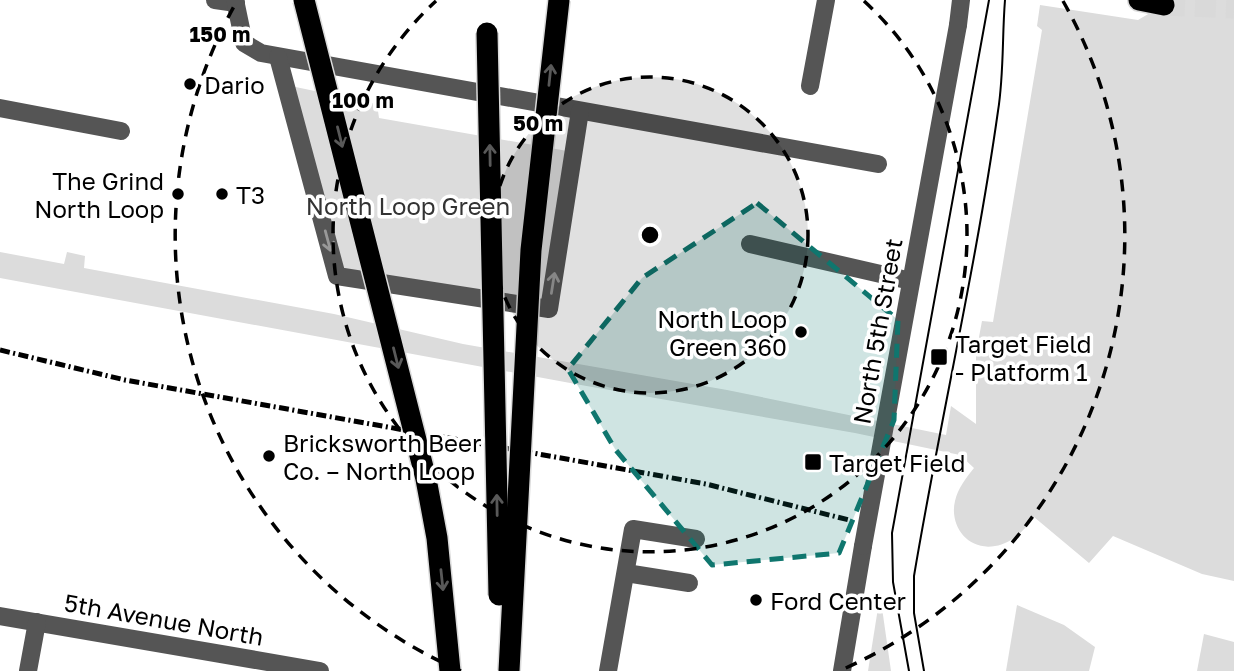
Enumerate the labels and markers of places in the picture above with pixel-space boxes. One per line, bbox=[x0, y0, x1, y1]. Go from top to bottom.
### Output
place label: Dario bbox=[204, 70, 265, 99]
marker: Dario bbox=[182, 76, 198, 92]
place label: The Grind North Loop bbox=[34, 166, 164, 223]
place label: T3 bbox=[236, 180, 265, 209]
marker: The Grind North Loop bbox=[170, 186, 186, 202]
marker: T3 bbox=[214, 186, 230, 202]
centre of rings bbox=[638, 223, 662, 247]
place label: North Loop Green 360 bbox=[657, 304, 787, 361]
marker: North Loop Green 360 bbox=[793, 324, 809, 340]
place label: Target Field - Platform 1 bbox=[955, 329, 1092, 386]
marker: Target Field - Platform 1 bbox=[929, 347, 949, 367]
place label: Bricksworth Beer Co. – North Loop bbox=[283, 428, 481, 485]
marker: Bricksworth Beer Co. – North Loop bbox=[261, 448, 277, 464]
place label: Target Field bbox=[829, 448, 966, 477]
marker: Target Field bbox=[803, 452, 823, 472]
place label: Ford Center bbox=[770, 586, 906, 615]
marker: Ford Center bbox=[748, 592, 764, 608]

